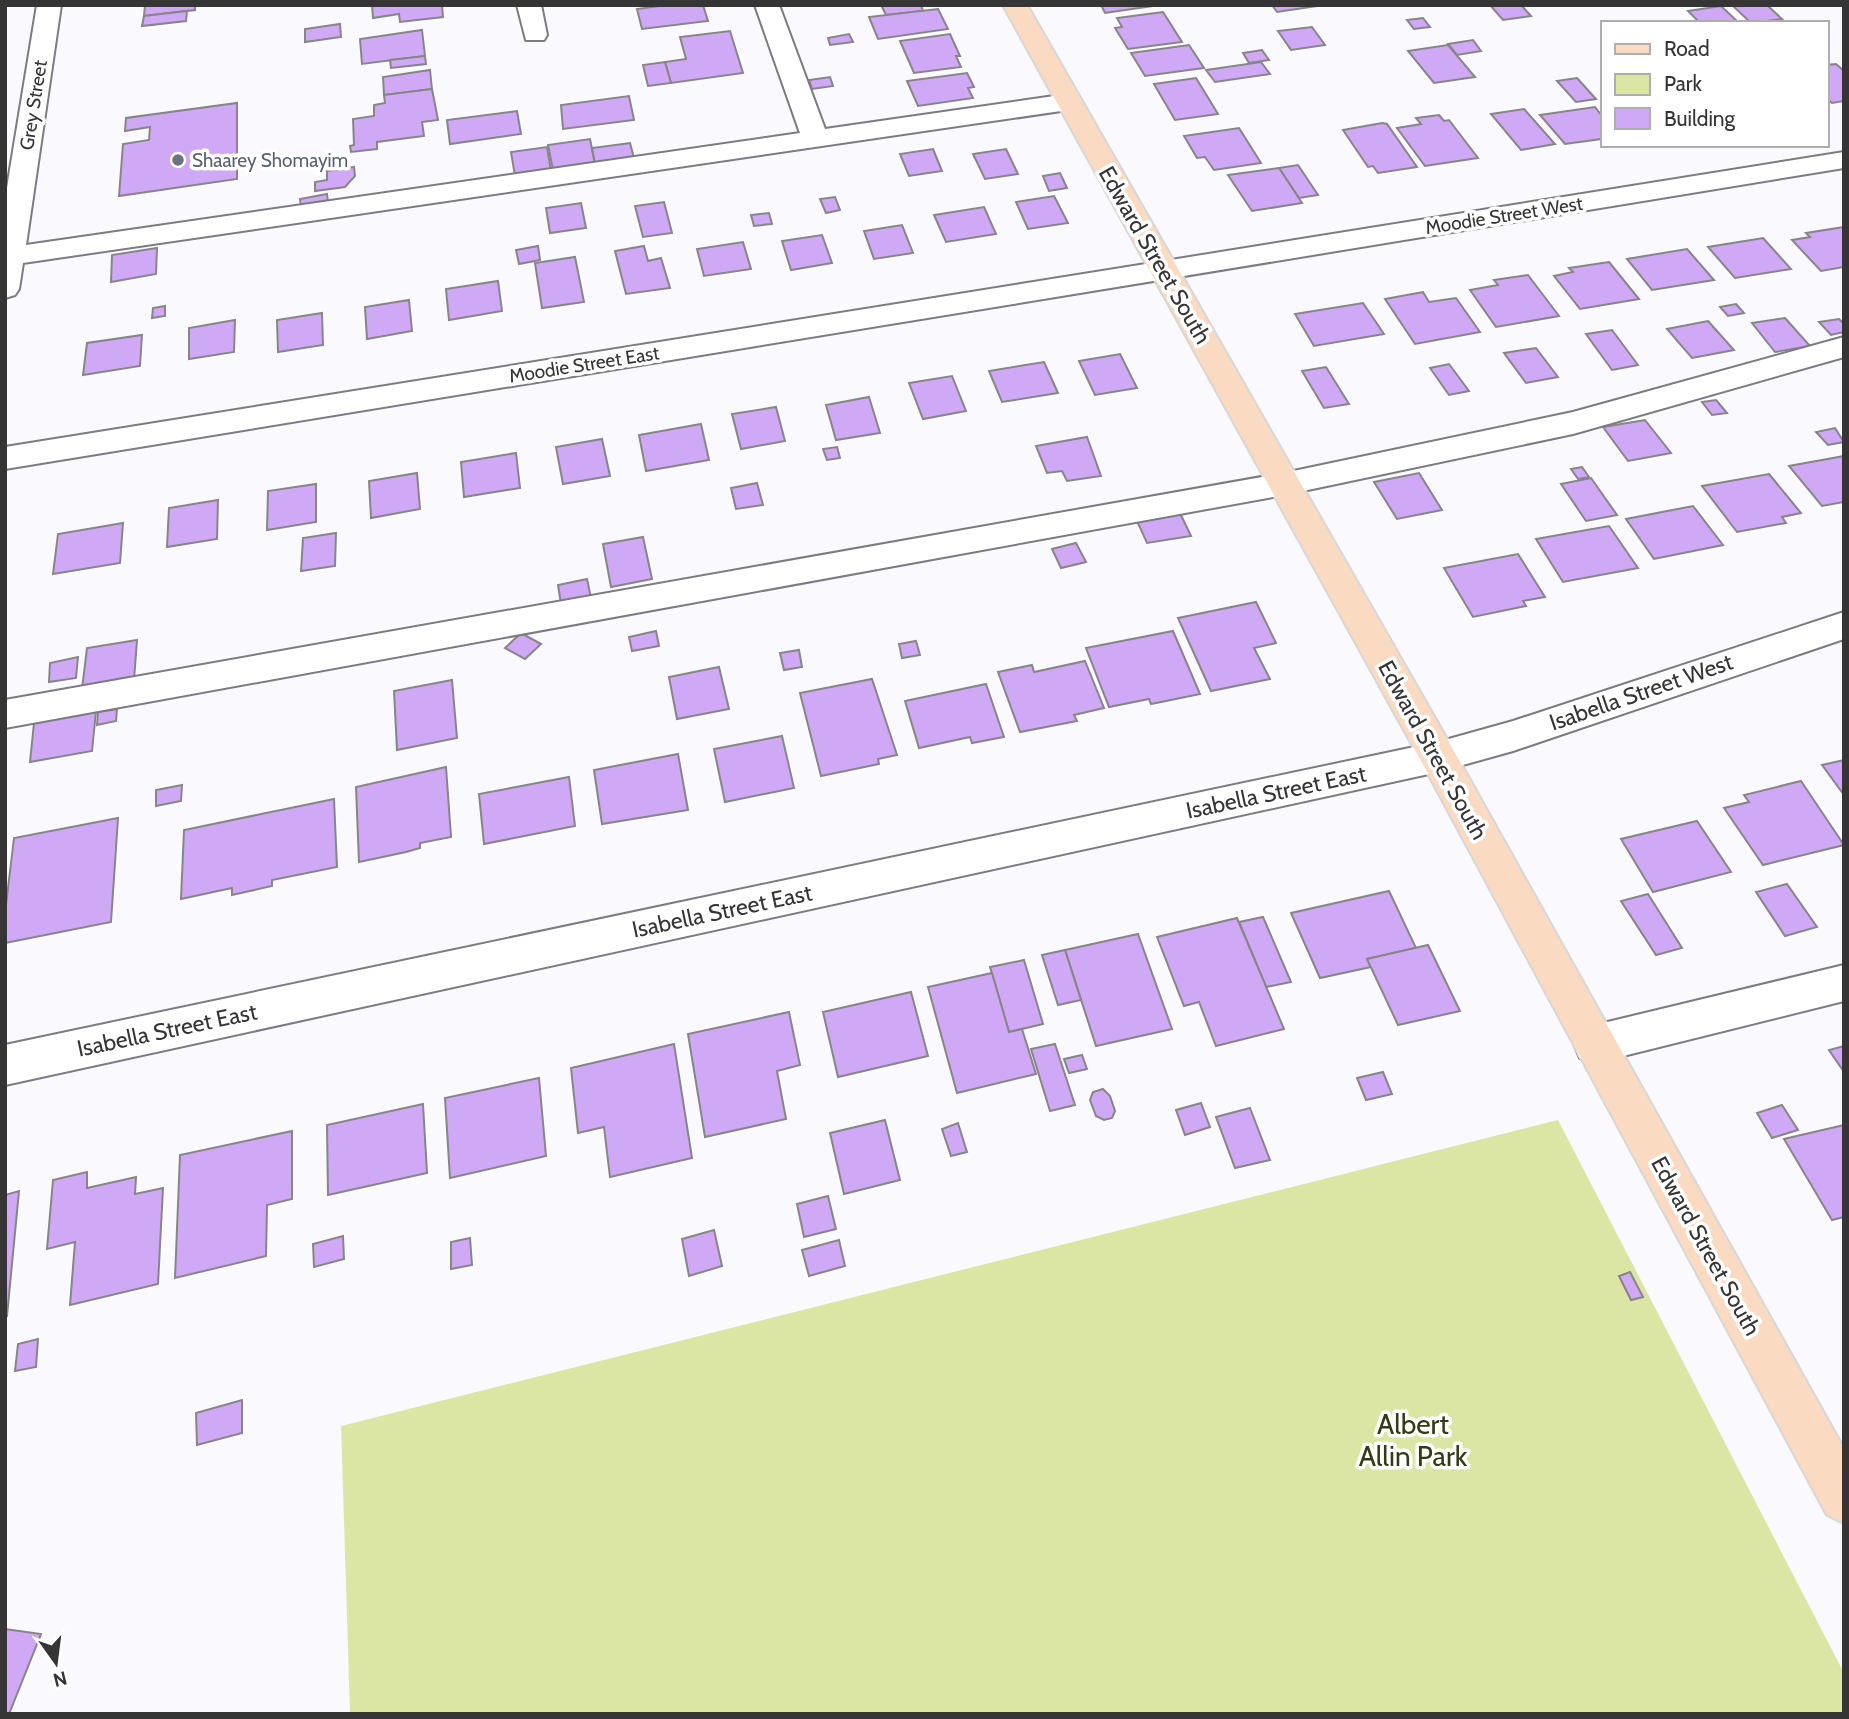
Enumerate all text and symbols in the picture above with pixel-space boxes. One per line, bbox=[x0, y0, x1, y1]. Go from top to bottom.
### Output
legend bbox=[1601, 21, 1828, 147]
text: Road bbox=[1664, 36, 1710, 61]
street label: Grey Street bbox=[15, 58, 52, 152]
text: Park bbox=[1664, 71, 1702, 96]
text: Building bbox=[1664, 106, 1736, 131]
place label: Shaarey Shomayim bbox=[192, 149, 348, 172]
marker: Shaarey Shomayim bbox=[170, 152, 186, 168]
street label: Edward Street South bbox=[1093, 161, 1217, 349]
street label: Moodie Street West bbox=[1424, 192, 1585, 239]
street label: Moodie Street East bbox=[507, 341, 661, 388]
street label: Isabella Street West bbox=[1546, 647, 1737, 736]
street label: Edward Street South bbox=[1372, 656, 1494, 844]
street label: Isabella Street East bbox=[1184, 759, 1369, 825]
street label: Isabella Street East bbox=[630, 878, 815, 944]
street label: Isabella Street East bbox=[75, 997, 260, 1063]
street label: Edward Street South bbox=[1645, 1152, 1767, 1340]
park label: Albert Allin Park bbox=[1359, 1407, 1468, 1473]
north arrow bbox=[21, 1628, 91, 1698]
text: N bbox=[51, 1666, 69, 1692]

